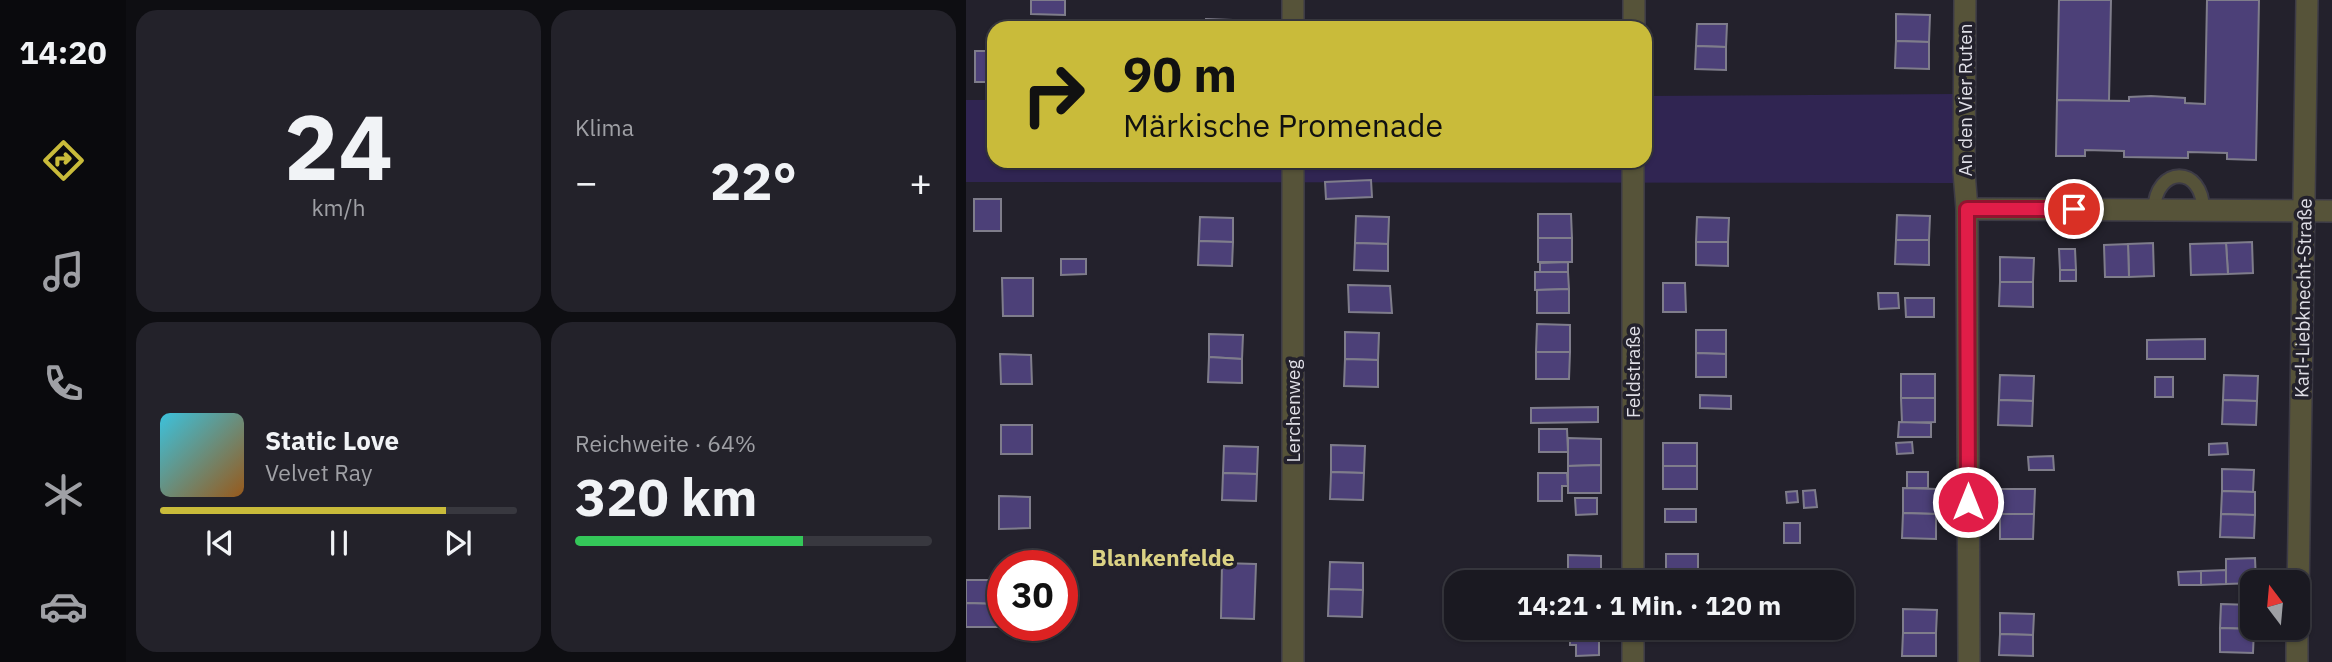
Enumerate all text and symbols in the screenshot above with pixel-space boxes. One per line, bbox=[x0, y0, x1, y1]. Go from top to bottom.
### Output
street label: An den Vier Ruten bbox=[1953, 23, 1977, 177]
text: 14:20 bbox=[19, 31, 107, 73]
text: 90 m bbox=[1123, 42, 1237, 105]
icon: right bbox=[1008, 49, 1099, 140]
text: 24 bbox=[284, 87, 393, 205]
text: Märkische Promenade bbox=[1123, 104, 1443, 146]
text: Klima bbox=[575, 112, 634, 142]
icon: directions bbox=[39, 136, 88, 185]
text: 22° bbox=[710, 147, 797, 214]
text: − bbox=[575, 157, 598, 206]
text: + bbox=[909, 157, 932, 206]
pin bbox=[2044, 179, 2104, 239]
icon: arrive bbox=[2055, 190, 2093, 228]
text: km/h bbox=[311, 192, 366, 222]
street label: Karl-Liebknecht-Straße bbox=[2289, 198, 2317, 398]
icon: music bbox=[39, 247, 88, 296]
street label: Feldstraße bbox=[1621, 326, 1645, 418]
icon: phone bbox=[39, 359, 88, 408]
street label: Lerchenweg bbox=[1281, 359, 1305, 463]
text: Static Love bbox=[265, 423, 399, 457]
text: Reichweite · 64% bbox=[575, 428, 756, 458]
text: Velvet Ray bbox=[265, 457, 372, 487]
text: 320 km bbox=[575, 463, 757, 530]
position arrow bbox=[1931, 465, 2005, 539]
icon: climate bbox=[39, 470, 88, 519]
icon: previous bbox=[201, 524, 239, 562]
icon: pause bbox=[320, 524, 358, 562]
icon: next bbox=[439, 524, 477, 562]
district label: Blankenfelde bbox=[1091, 542, 1235, 572]
speed limit sign: 30 bbox=[987, 550, 1078, 641]
north arrow bbox=[2240, 570, 2310, 640]
map controls bbox=[2240, 570, 2310, 640]
icon: car bbox=[39, 582, 88, 631]
text: 14:21 · 1 Min. · 120 m bbox=[1517, 588, 1781, 622]

